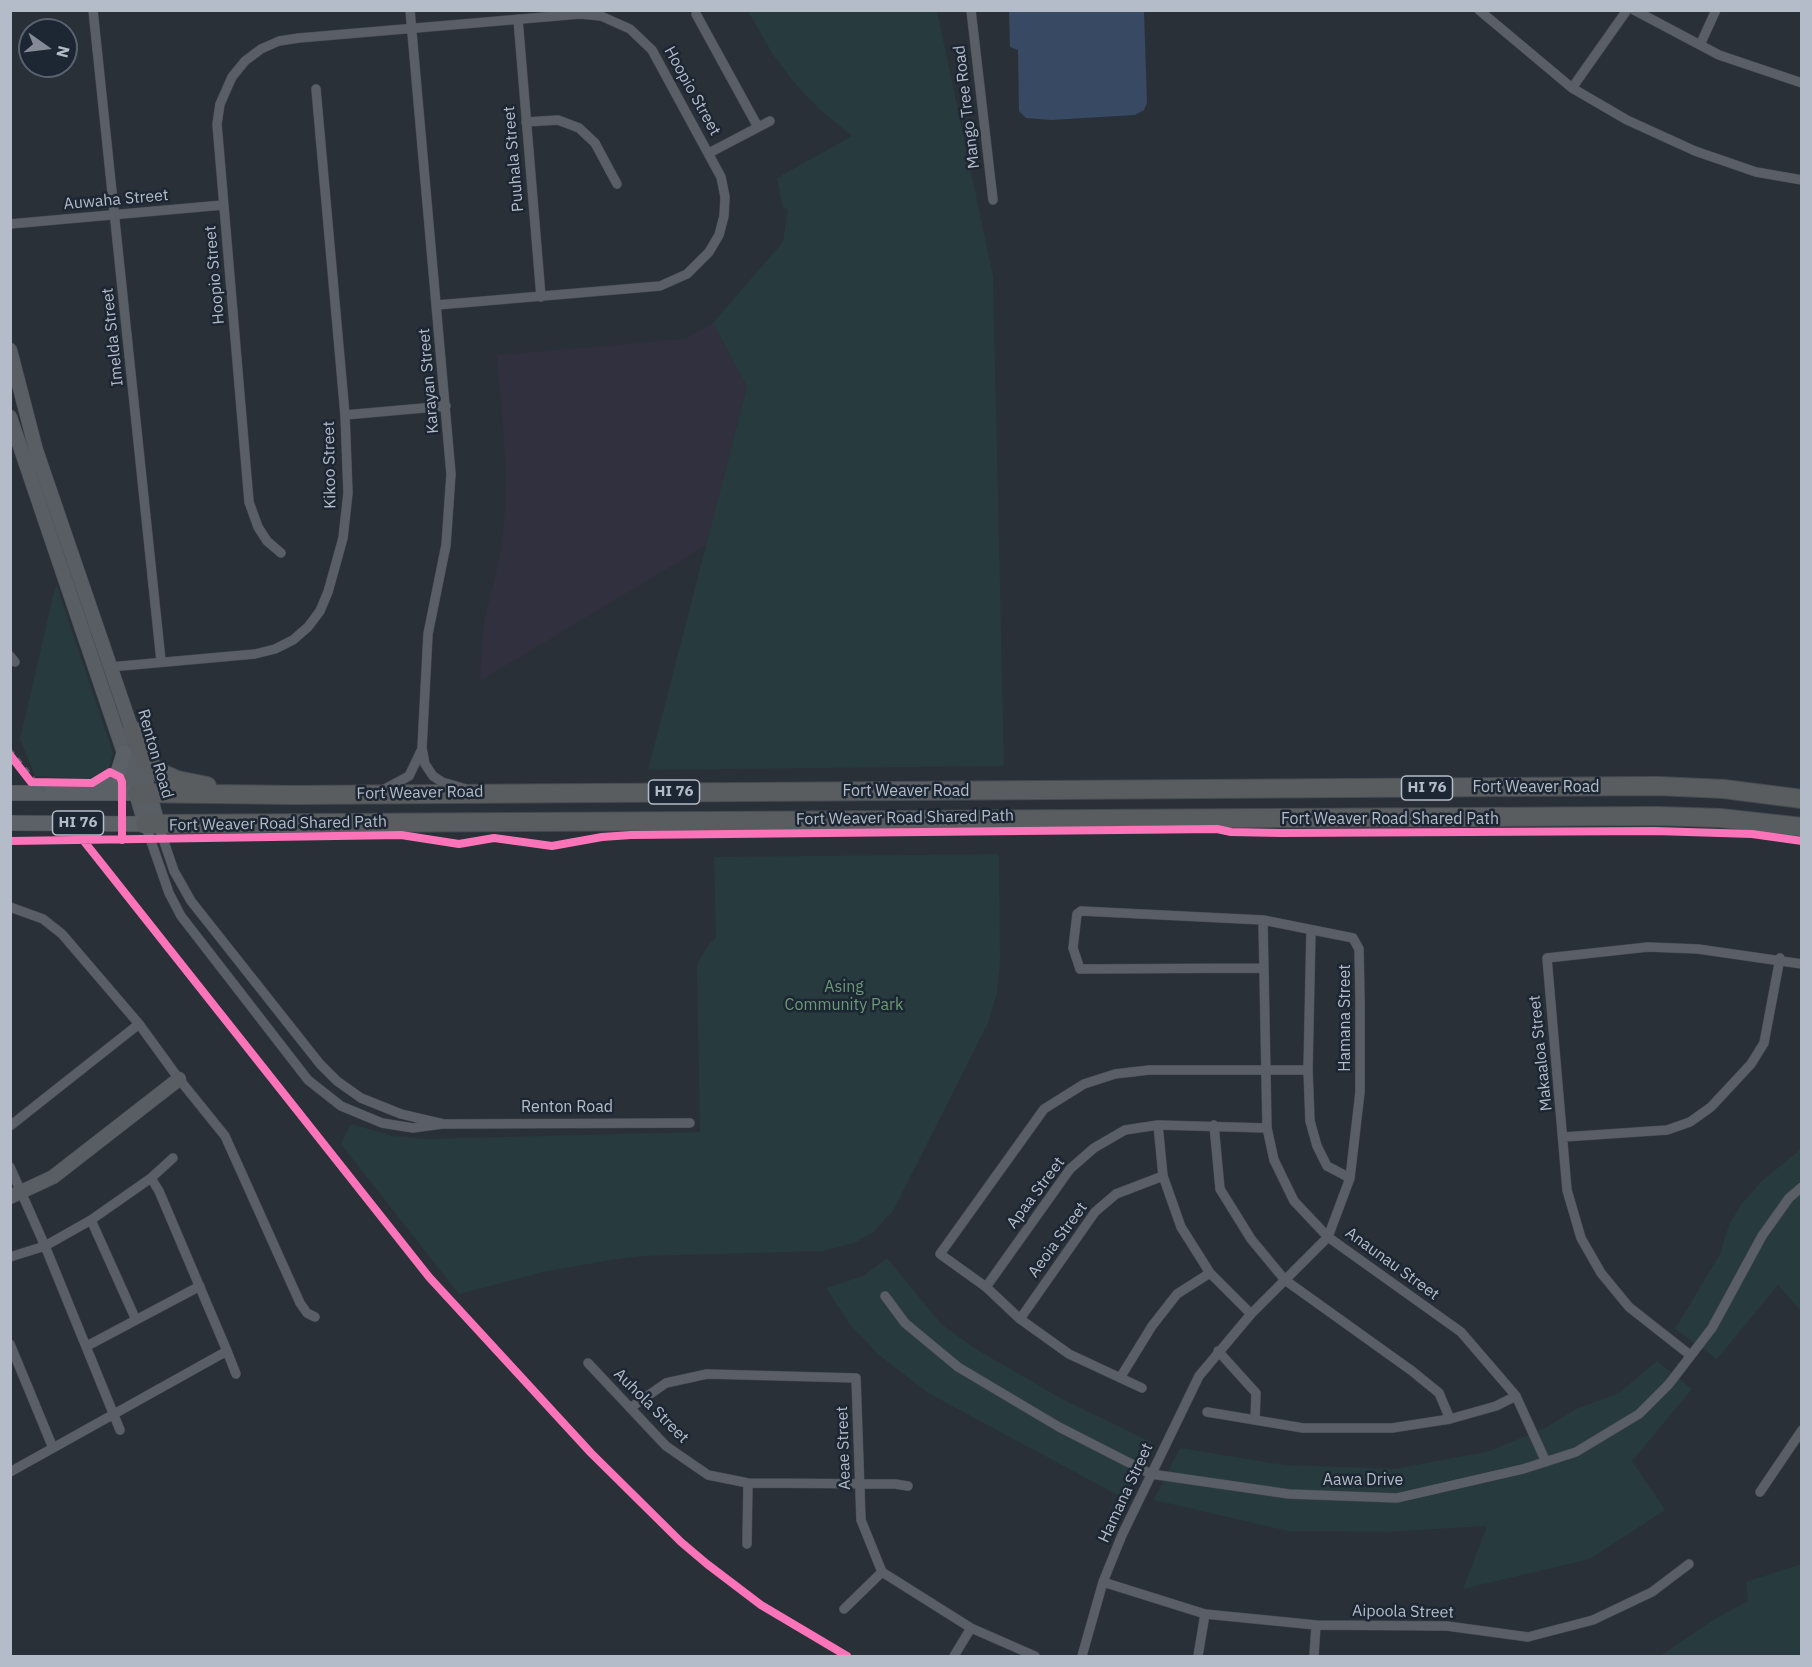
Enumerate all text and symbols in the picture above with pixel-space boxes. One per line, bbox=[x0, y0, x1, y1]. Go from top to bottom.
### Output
north arrow bbox=[18, 18, 78, 78]
street label: Hoopio Street bbox=[660, 43, 724, 139]
text: N bbox=[52, 44, 75, 60]
street label: Mango Tree Road bbox=[950, 44, 984, 170]
street label: Puuhala Street bbox=[500, 105, 528, 213]
street label: Auwaha Street bbox=[63, 186, 169, 214]
street label: Hoopio Street bbox=[201, 225, 229, 325]
street label: Imelda Street bbox=[98, 287, 128, 387]
street label: Karayan Street bbox=[415, 327, 443, 435]
street label: Kikoo Street bbox=[320, 421, 340, 509]
street label: Renton Road bbox=[133, 707, 177, 801]
road number: HI 76 bbox=[1402, 776, 1452, 800]
street label: Fort Weaver Road bbox=[1472, 777, 1600, 797]
road number: HI 76 bbox=[648, 780, 700, 804]
street label: Fort Weaver Road bbox=[842, 781, 970, 801]
street label: Fort Weaver Road bbox=[356, 782, 484, 804]
street label: Fort Weaver Road Shared Path bbox=[796, 806, 1014, 830]
street label: Fort Weaver Road Shared Path bbox=[1281, 809, 1499, 829]
road number: HI 76 bbox=[52, 811, 104, 835]
street label: Fort Weaver Road Shared Path bbox=[169, 812, 387, 836]
street label: Hamana Street bbox=[1335, 964, 1355, 1072]
park label: Asing Community Park bbox=[785, 977, 903, 1015]
street label: Makaaloa Street bbox=[1525, 994, 1557, 1112]
street label: Renton Road bbox=[521, 1097, 613, 1117]
street label: Apaa Street bbox=[1003, 1154, 1069, 1232]
street label: Aeoia Street bbox=[1024, 1199, 1092, 1281]
street label: Anaunau Street bbox=[1341, 1224, 1443, 1304]
street label: Auhola Street bbox=[610, 1365, 692, 1447]
street label: Aeae Street bbox=[833, 1406, 855, 1490]
street label: Hamana Street bbox=[1095, 1440, 1157, 1546]
street label: Aawa Drive bbox=[1323, 1470, 1403, 1490]
street label: Aipoola Street bbox=[1352, 1602, 1454, 1622]

